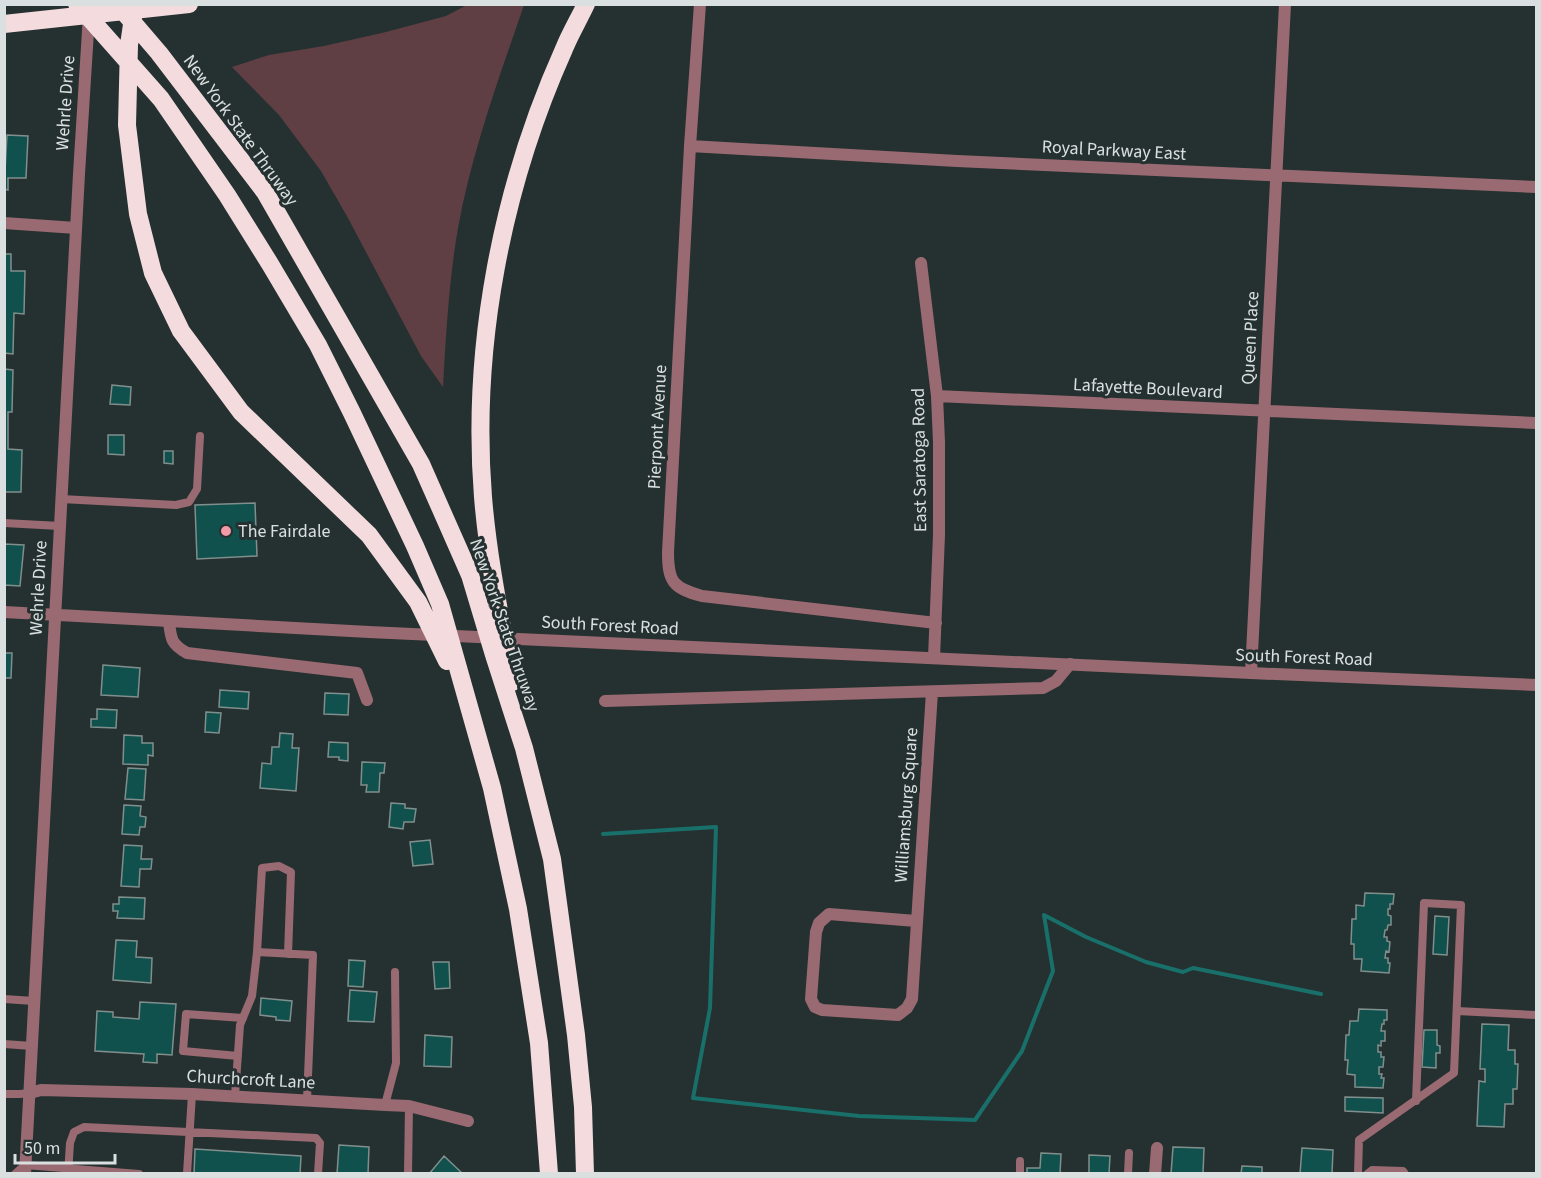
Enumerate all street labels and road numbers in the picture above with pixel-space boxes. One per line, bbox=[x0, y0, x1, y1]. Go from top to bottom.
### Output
street label: New York State Thruway bbox=[177, 50, 304, 211]
street label: Wehrle Drive bbox=[50, 55, 81, 151]
street label: Royal Parkway East bbox=[1041, 134, 1187, 167]
street label: Queen Place bbox=[1236, 291, 1265, 385]
street label: Pierpont Avenue bbox=[642, 364, 673, 490]
street label: Lafayette Boulevard bbox=[1072, 372, 1223, 405]
street label: East Saratoga Road bbox=[906, 388, 933, 532]
street label: New York State Thruway bbox=[463, 535, 546, 716]
street label: Wehrle Drive bbox=[24, 540, 53, 636]
street label: South Forest Road bbox=[541, 609, 679, 642]
street label: South Forest Road bbox=[1235, 643, 1373, 672]
street label: Williamsburg Square bbox=[889, 726, 924, 884]
street label: Churchcroft Lane bbox=[186, 1064, 316, 1095]

